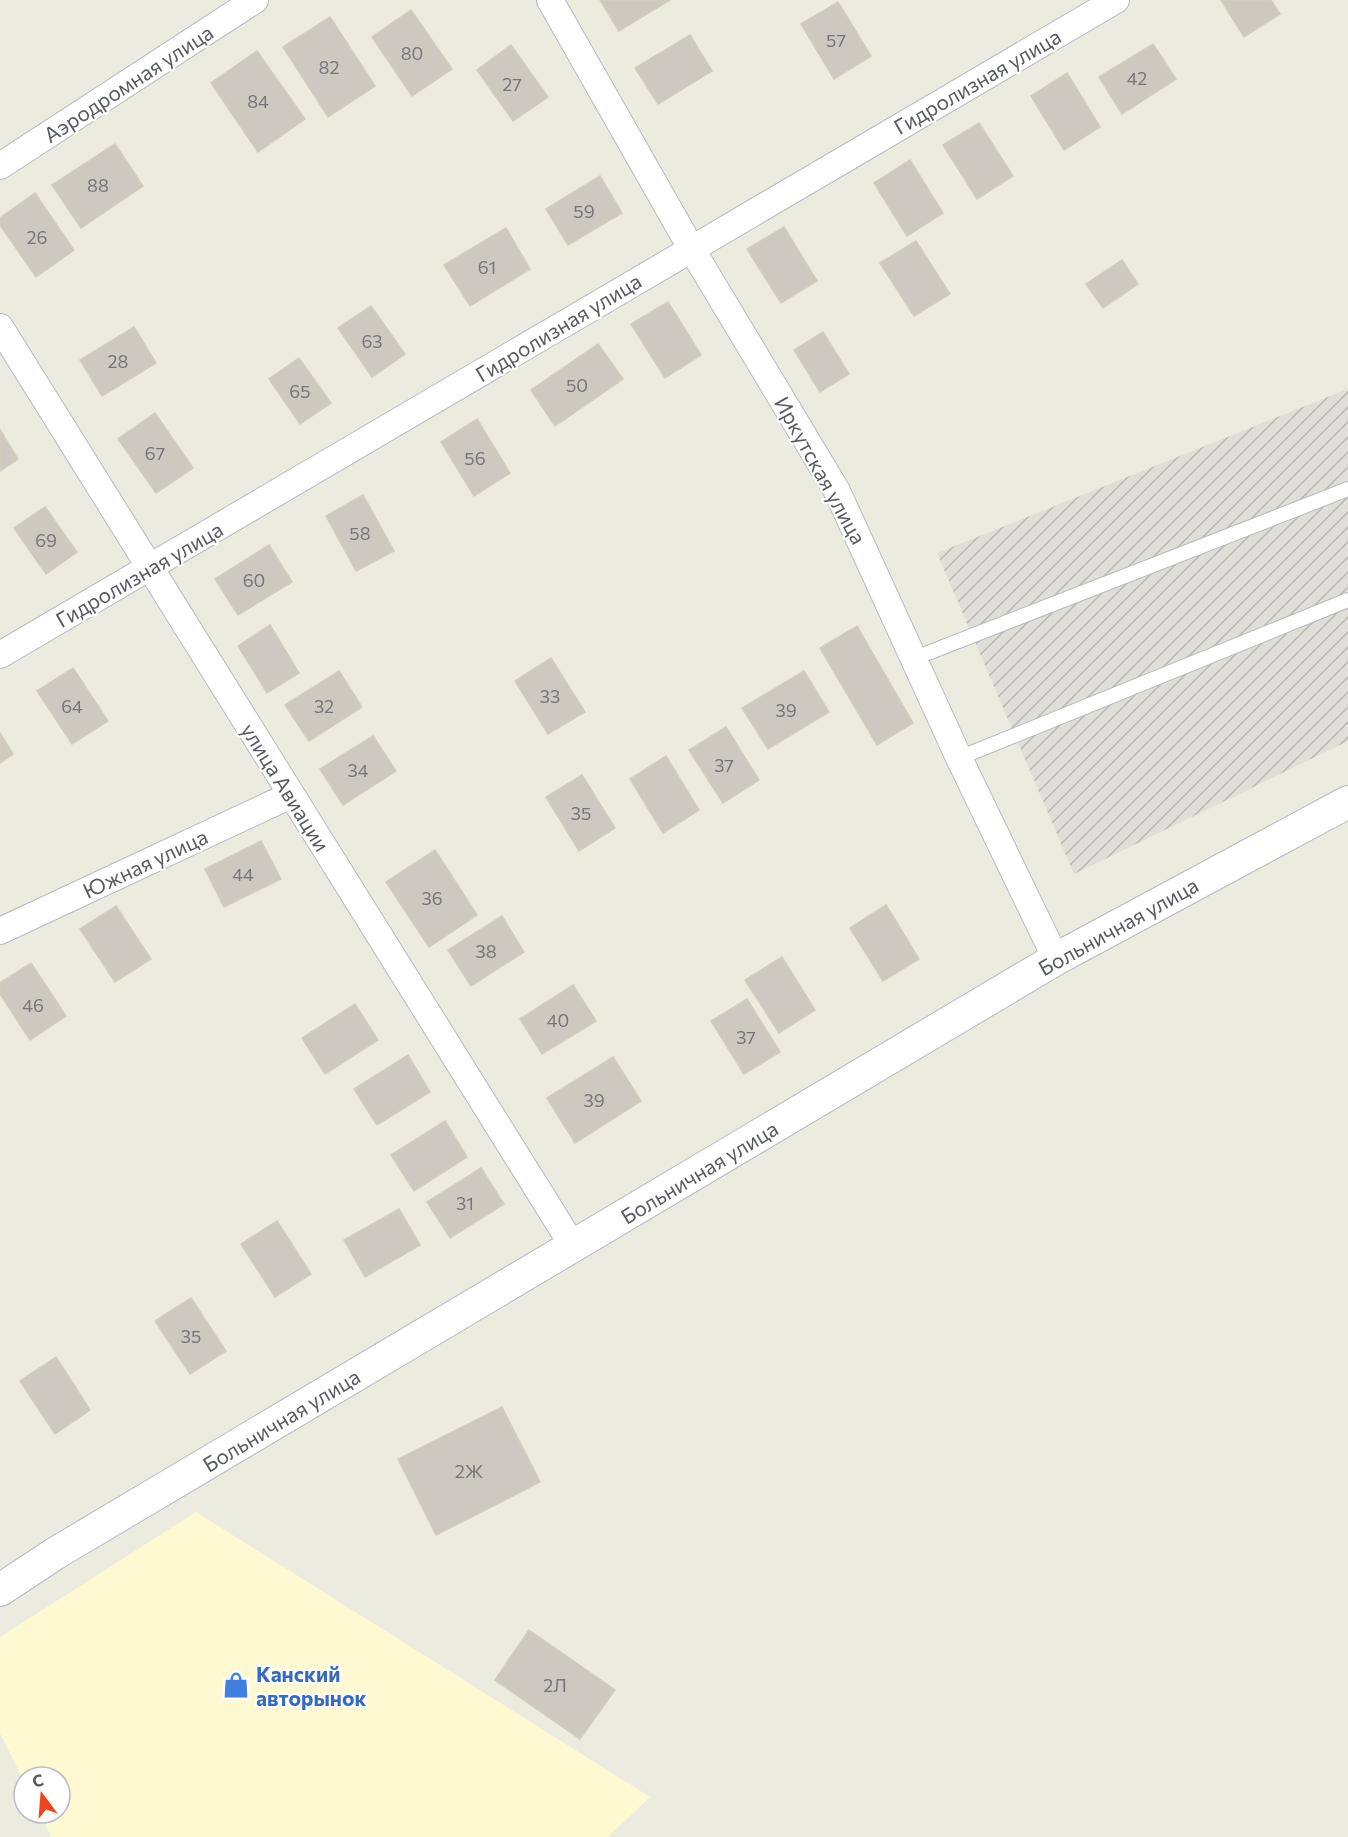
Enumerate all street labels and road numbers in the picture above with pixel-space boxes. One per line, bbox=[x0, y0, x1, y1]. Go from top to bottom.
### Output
street label: Аэродромная улица bbox=[39, 19, 217, 147]
street label: Гидролизная улица bbox=[889, 23, 1065, 139]
street label: Гидролизная улица bbox=[471, 268, 645, 386]
street label: Иркутская улица bbox=[770, 392, 872, 548]
street label: Гидролизная улица bbox=[51, 516, 227, 632]
street label: улица Авиации bbox=[237, 718, 335, 856]
street label: Южная улица bbox=[79, 823, 211, 903]
street label: Больничная улица bbox=[1034, 872, 1202, 980]
street label: Больничная улица bbox=[616, 1115, 782, 1229]
street label: Больничная улица bbox=[198, 1363, 364, 1477]

